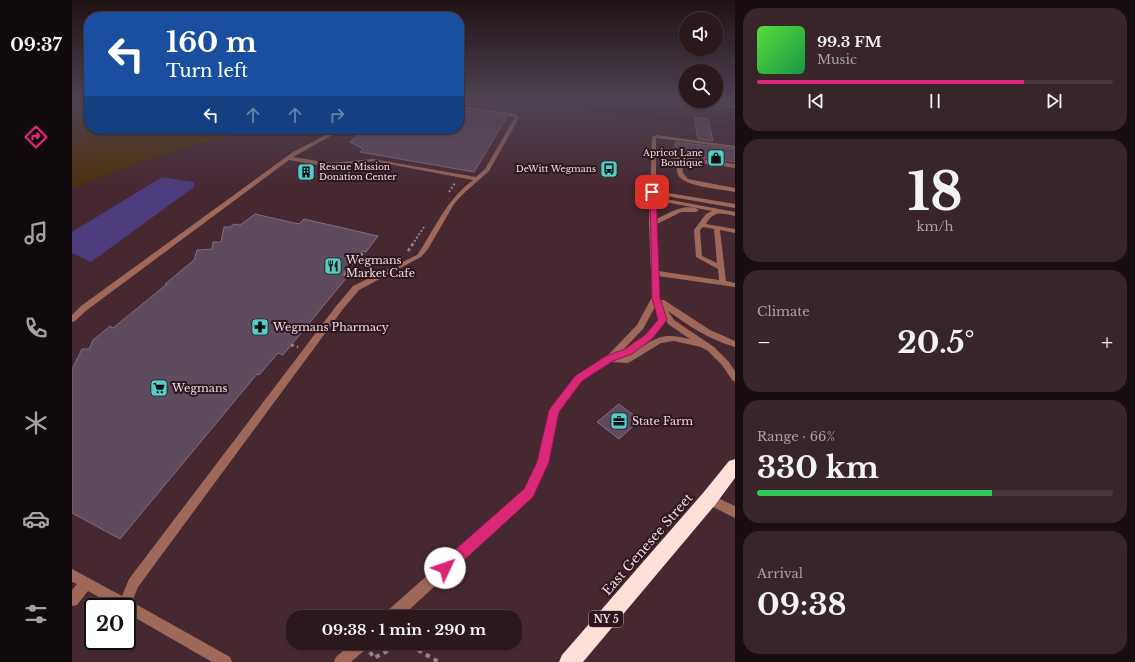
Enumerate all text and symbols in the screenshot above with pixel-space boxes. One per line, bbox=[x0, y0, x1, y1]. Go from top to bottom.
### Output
map controls bbox=[679, 12, 723, 108]
button: sound bbox=[679, 12, 723, 56]
text: 160 m bbox=[166, 25, 257, 60]
icon: left bbox=[100, 28, 152, 80]
text: 99.3 FM bbox=[817, 32, 882, 51]
text: 09:37 bbox=[10, 34, 62, 56]
text: Music bbox=[817, 51, 857, 68]
text: Turn left bbox=[166, 60, 248, 82]
button: search bbox=[679, 64, 723, 108]
icon: previous bbox=[805, 90, 827, 112]
icon: pause bbox=[924, 90, 946, 112]
icon: next bbox=[1043, 90, 1065, 112]
icon: left bbox=[200, 104, 222, 126]
icon: ahead bbox=[242, 104, 264, 126]
icon: ahead bbox=[284, 104, 306, 126]
icon: right bbox=[326, 104, 348, 126]
icon: directions bbox=[22, 123, 50, 151]
place label: Apricot Lane Boutique bbox=[642, 147, 703, 168]
shop icon: Apricot Lane Boutique bbox=[706, 148, 726, 168]
bus stop icon: DeWitt Wegmans bbox=[599, 159, 619, 179]
text: 18 bbox=[907, 160, 963, 224]
place label: Rescue Mission Donation Center bbox=[319, 161, 397, 182]
building icon: Rescue Mission Donation Center bbox=[296, 162, 316, 182]
place label: DeWitt Wegmans bbox=[516, 163, 596, 174]
pin bbox=[635, 175, 669, 209]
icon: arrive bbox=[641, 181, 663, 203]
text: km/h bbox=[917, 218, 953, 235]
icon: music bbox=[22, 219, 50, 247]
place label: Wegmans Market Cafe bbox=[345, 253, 415, 280]
restaurant icon: Wegmans Market Cafe bbox=[323, 256, 343, 276]
text: Climate bbox=[757, 303, 810, 320]
icon: phone bbox=[22, 314, 50, 342]
pharmacy icon: Wegmans Pharmacy bbox=[250, 317, 270, 337]
place label: Wegmans Pharmacy bbox=[272, 320, 389, 334]
text: 20.5° bbox=[897, 324, 975, 361]
text: − bbox=[757, 329, 771, 356]
text: + bbox=[1101, 329, 1113, 356]
supermarket icon: Wegmans bbox=[149, 378, 169, 398]
place label: Wegmans bbox=[171, 381, 227, 395]
icon: climate bbox=[22, 409, 50, 437]
office icon: State Farm bbox=[609, 411, 629, 431]
place label: State Farm bbox=[632, 414, 693, 428]
text: Range · 66% bbox=[757, 428, 835, 445]
text: 330 km bbox=[757, 449, 879, 486]
street label: East Genesee Street bbox=[598, 490, 696, 599]
icon: car bbox=[22, 505, 50, 533]
position arrow bbox=[424, 547, 466, 589]
text: Arrival bbox=[757, 565, 803, 582]
text: 09:38 bbox=[757, 586, 847, 623]
speed limit sign: 20 bbox=[84, 598, 136, 650]
icon: filters bbox=[22, 600, 50, 628]
road number: NY 5 bbox=[589, 611, 623, 627]
text: 09:38 · 1 min · 290 m bbox=[322, 620, 486, 639]

